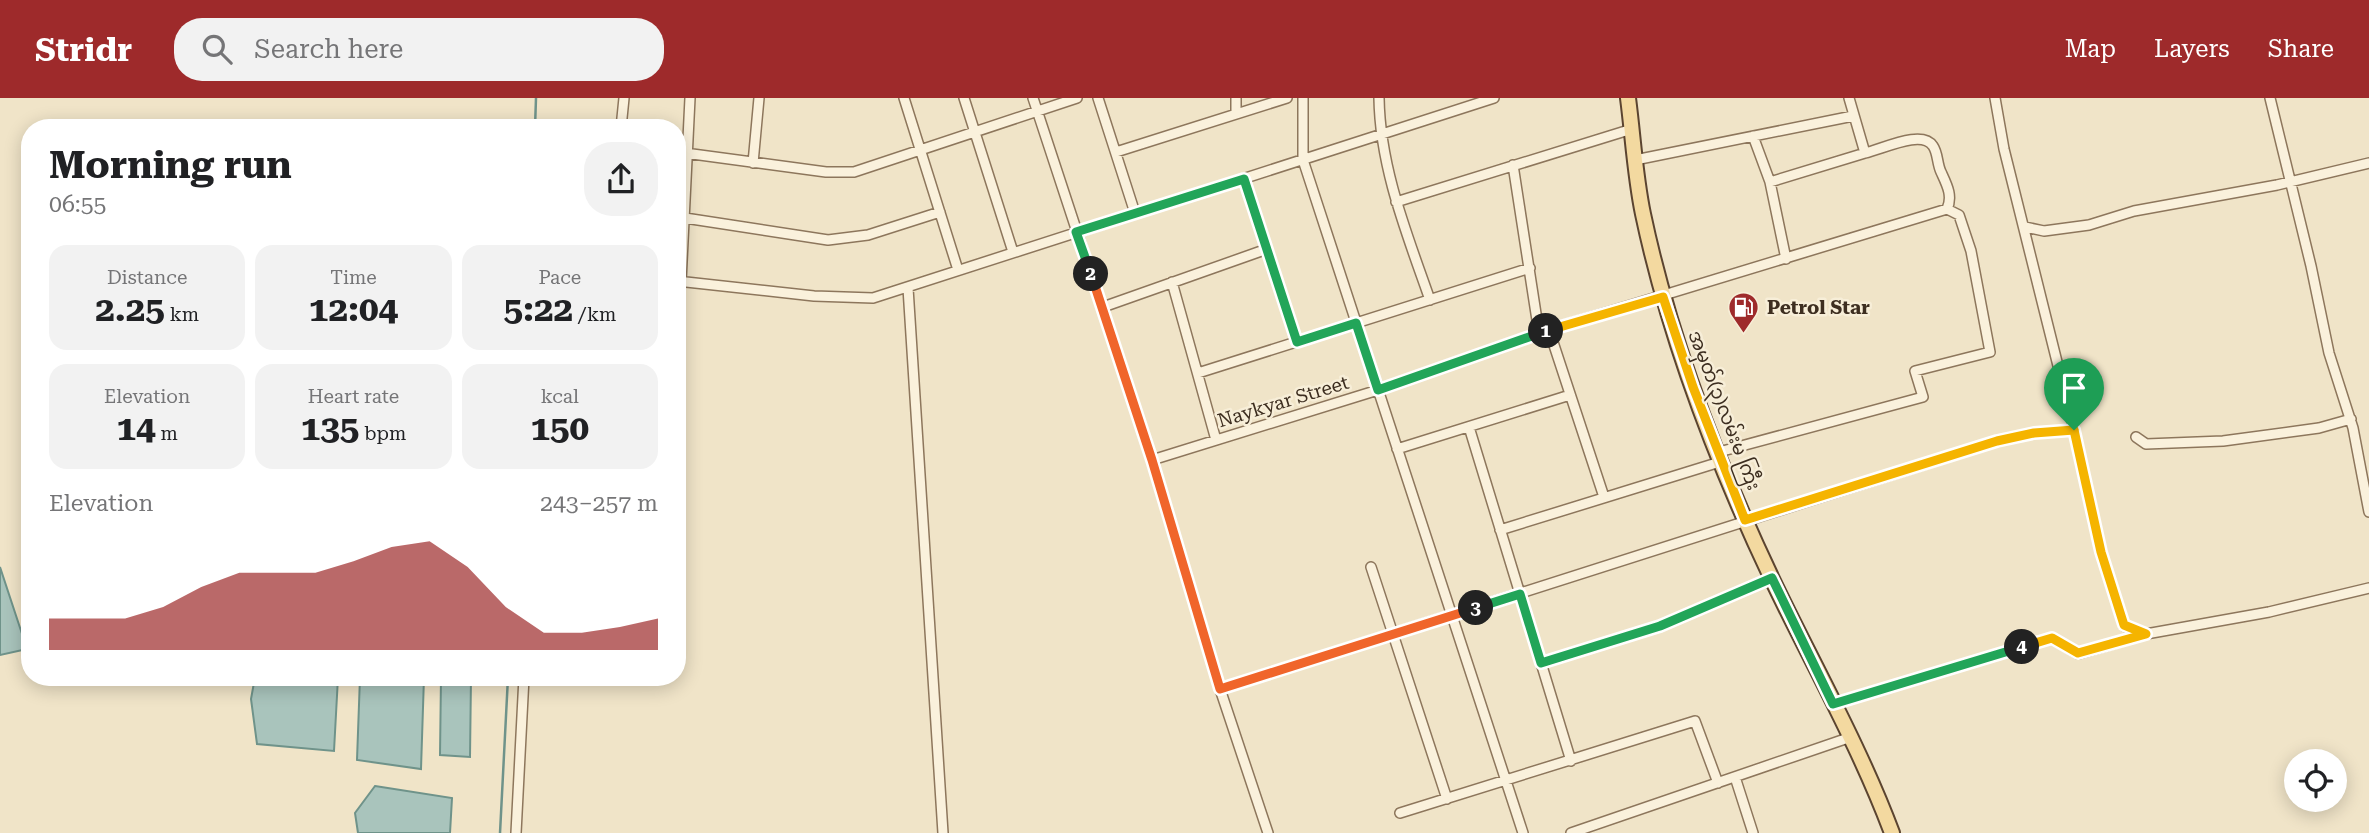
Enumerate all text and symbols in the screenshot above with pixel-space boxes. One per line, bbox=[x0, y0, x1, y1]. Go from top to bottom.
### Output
search box bbox=[174, 18, 664, 81]
text: Stridr bbox=[35, 30, 132, 69]
icon: search bbox=[198, 30, 236, 68]
text: Search here bbox=[254, 34, 403, 64]
text: Map bbox=[2065, 35, 2116, 63]
text: Layers bbox=[2154, 35, 2230, 63]
text: Share bbox=[2268, 35, 2334, 63]
button: share bbox=[584, 142, 658, 216]
text: Morning run bbox=[49, 143, 292, 187]
text: 06:55 bbox=[49, 191, 106, 218]
pin: 2 bbox=[1074, 256, 1108, 292]
text: 2 bbox=[1085, 262, 1096, 285]
text: Distance bbox=[107, 266, 187, 289]
text: Time bbox=[330, 266, 377, 289]
text: Pace bbox=[538, 266, 581, 289]
text: 2.25 bbox=[95, 289, 165, 330]
text: 12:04 bbox=[309, 289, 398, 330]
text: 5:22 bbox=[503, 289, 573, 330]
fuel station icon: Petrol Star bbox=[1727, 290, 1761, 334]
place label: Petrol Star bbox=[1767, 296, 1870, 319]
text: km bbox=[165, 303, 199, 326]
text: /km bbox=[573, 303, 616, 326]
pin: 1 bbox=[1528, 314, 1564, 348]
text: 1 bbox=[1540, 319, 1551, 342]
street label: အမှတ်(၃)လမ်းမ ကြီး bbox=[1679, 326, 1768, 495]
pin bbox=[2044, 358, 2104, 430]
icon: arrive bbox=[2055, 369, 2093, 407]
street label: Naykyar Street bbox=[1215, 371, 1352, 432]
text: Elevation bbox=[104, 385, 190, 408]
text: Heart rate bbox=[308, 385, 399, 408]
text: kcal bbox=[541, 385, 579, 408]
text: 14 bbox=[116, 408, 156, 449]
text: 135 bbox=[301, 408, 359, 449]
text: 150 bbox=[530, 408, 589, 449]
text: m bbox=[156, 422, 178, 445]
text: bpm bbox=[359, 422, 406, 445]
text: Elevation bbox=[49, 490, 153, 517]
text: 243–257 m bbox=[540, 490, 658, 517]
pin: 3 bbox=[1458, 590, 1494, 626]
text: 3 bbox=[1470, 596, 1481, 619]
pin: 4 bbox=[2004, 630, 2039, 664]
text: 4 bbox=[2016, 635, 2027, 658]
map controls bbox=[2284, 749, 2347, 812]
button: locate bbox=[2284, 749, 2347, 812]

